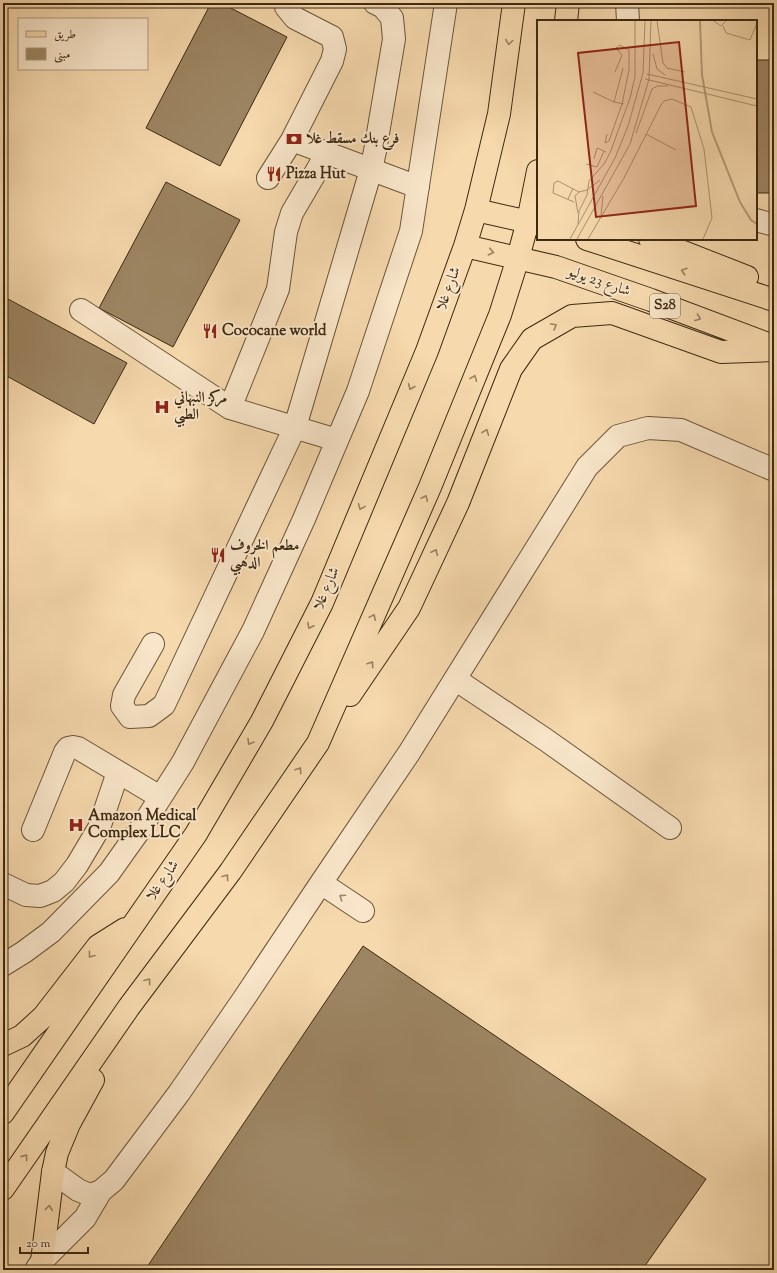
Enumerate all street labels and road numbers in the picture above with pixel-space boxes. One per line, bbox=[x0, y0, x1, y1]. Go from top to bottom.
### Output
street label: شارع 23 يوليو bbox=[563, 261, 633, 303]
street label: شارع غلا bbox=[431, 264, 468, 314]
road number: S28 bbox=[650, 294, 680, 318]
street label: شارع غلا bbox=[308, 564, 346, 614]
street label: شارع غلا bbox=[141, 856, 185, 906]

